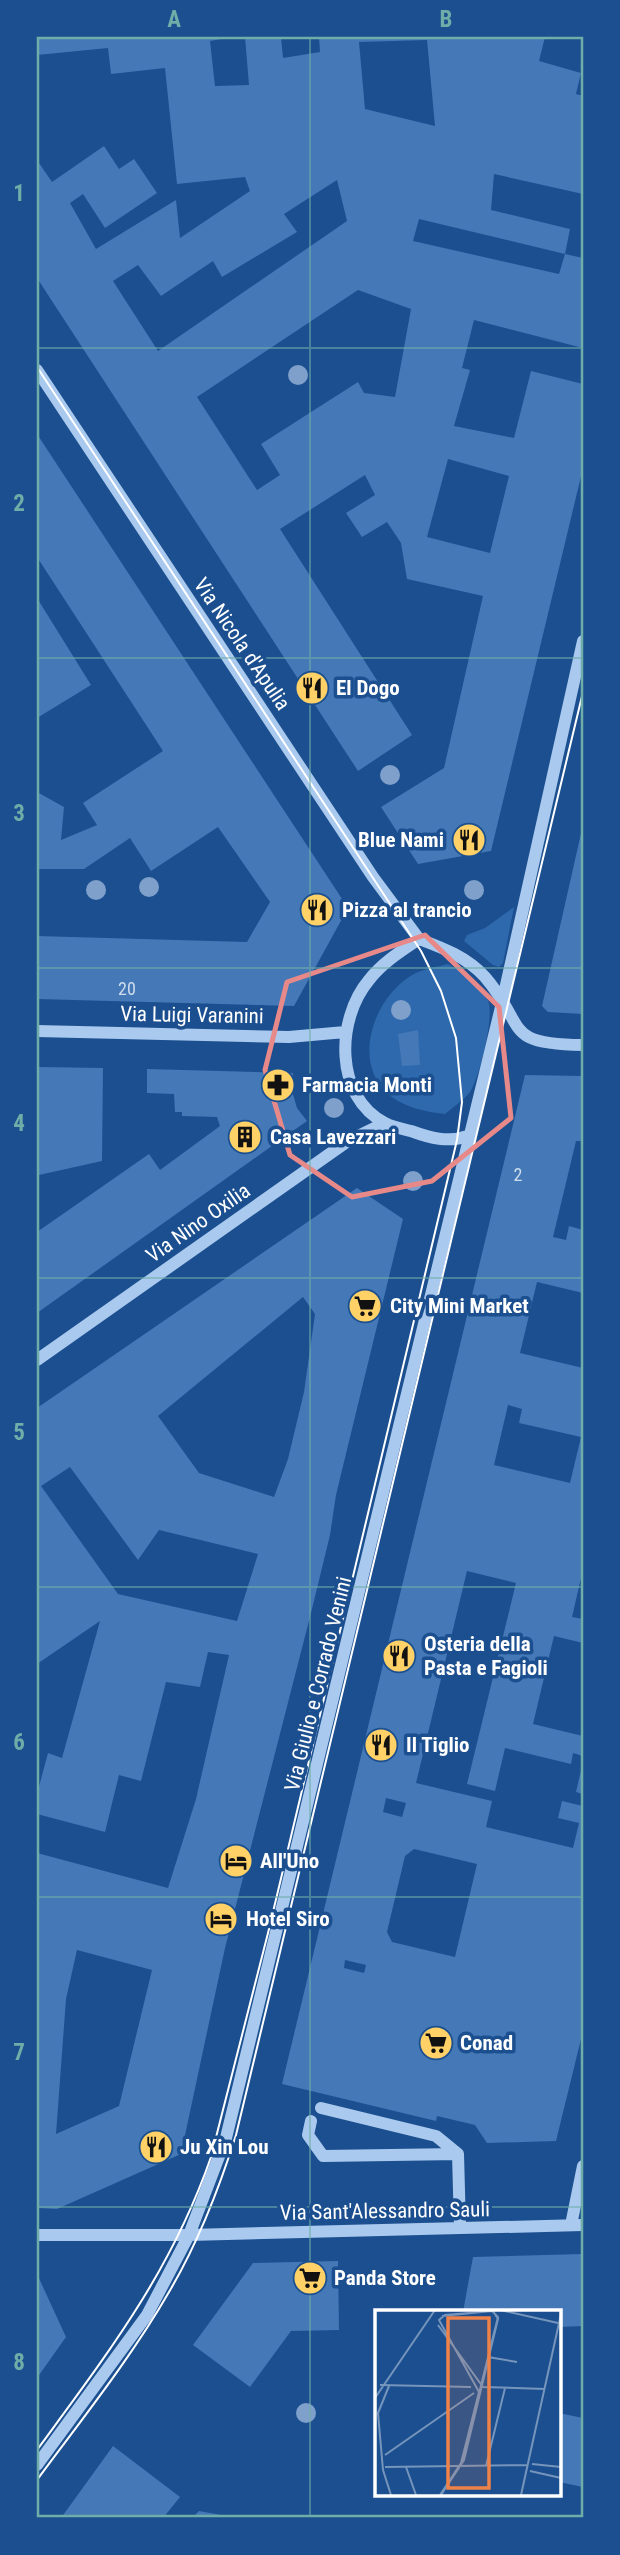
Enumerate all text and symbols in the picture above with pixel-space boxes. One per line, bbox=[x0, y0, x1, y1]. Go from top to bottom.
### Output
text: A bbox=[167, 6, 181, 33]
text: B bbox=[440, 6, 452, 33]
text: 1 bbox=[13, 180, 25, 207]
text: 2 bbox=[13, 490, 25, 517]
street label: Via Nicola d'Apulia bbox=[189, 573, 295, 715]
restaurant icon: El Dogo bbox=[293, 669, 331, 707]
place label: El Dogo bbox=[336, 676, 400, 700]
text: 3 bbox=[13, 800, 25, 827]
restaurant icon: Blue Nami bbox=[450, 821, 488, 859]
place label: Blue Nami bbox=[358, 828, 444, 852]
restaurant icon: Pizza al trancio bbox=[298, 891, 336, 929]
place label: Pizza al trancio bbox=[342, 898, 472, 922]
house number: 20 bbox=[118, 978, 136, 999]
street label: Via Luigi Varanini bbox=[120, 1002, 264, 1028]
pharmacy icon: Farmacia Monti bbox=[259, 1066, 297, 1104]
place label: Farmacia Monti bbox=[302, 1073, 432, 1097]
text: 4 bbox=[13, 1110, 25, 1137]
building icon: Casa Lavezzari bbox=[226, 1118, 264, 1156]
place label: Casa Lavezzari bbox=[270, 1125, 396, 1149]
house number: 2 bbox=[514, 1164, 523, 1185]
street label: Via Nino Oxilia bbox=[141, 1178, 255, 1268]
supermarket icon: City Mini Market bbox=[346, 1287, 384, 1325]
place label: City Mini Market bbox=[390, 1294, 529, 1318]
text: 5 bbox=[13, 1419, 25, 1446]
street label: Via Giulio e Corrado Venini bbox=[280, 1574, 356, 1794]
place label: Osteria della Pasta e Fagioli bbox=[424, 1632, 548, 1680]
restaurant icon: Osteria della Pasta e Fagioli bbox=[380, 1637, 418, 1675]
restaurant icon: Il Tiglio bbox=[362, 1726, 400, 1764]
text: 6 bbox=[13, 1729, 25, 1756]
place label: Il Tiglio bbox=[406, 1733, 469, 1757]
hotel icon: All'Uno bbox=[217, 1842, 255, 1880]
place label: All'Uno bbox=[260, 1849, 319, 1873]
hotel icon: Hotel Siro bbox=[202, 1900, 240, 1938]
place label: Hotel Siro bbox=[246, 1907, 330, 1931]
supermarket icon: Conad bbox=[417, 2024, 455, 2062]
place label: Conad bbox=[460, 2031, 513, 2055]
text: 7 bbox=[13, 2039, 25, 2066]
restaurant icon: Ju Xin Lou bbox=[137, 2128, 175, 2166]
place label: Ju Xin Lou bbox=[180, 2135, 269, 2159]
street label: Via Sant'Alessandro Sauli bbox=[280, 2197, 490, 2225]
supermarket icon: Panda Store bbox=[291, 2259, 329, 2297]
place label: Panda Store bbox=[334, 2266, 436, 2290]
inset map bbox=[375, 2310, 560, 2496]
text: 8 bbox=[13, 2349, 25, 2376]

